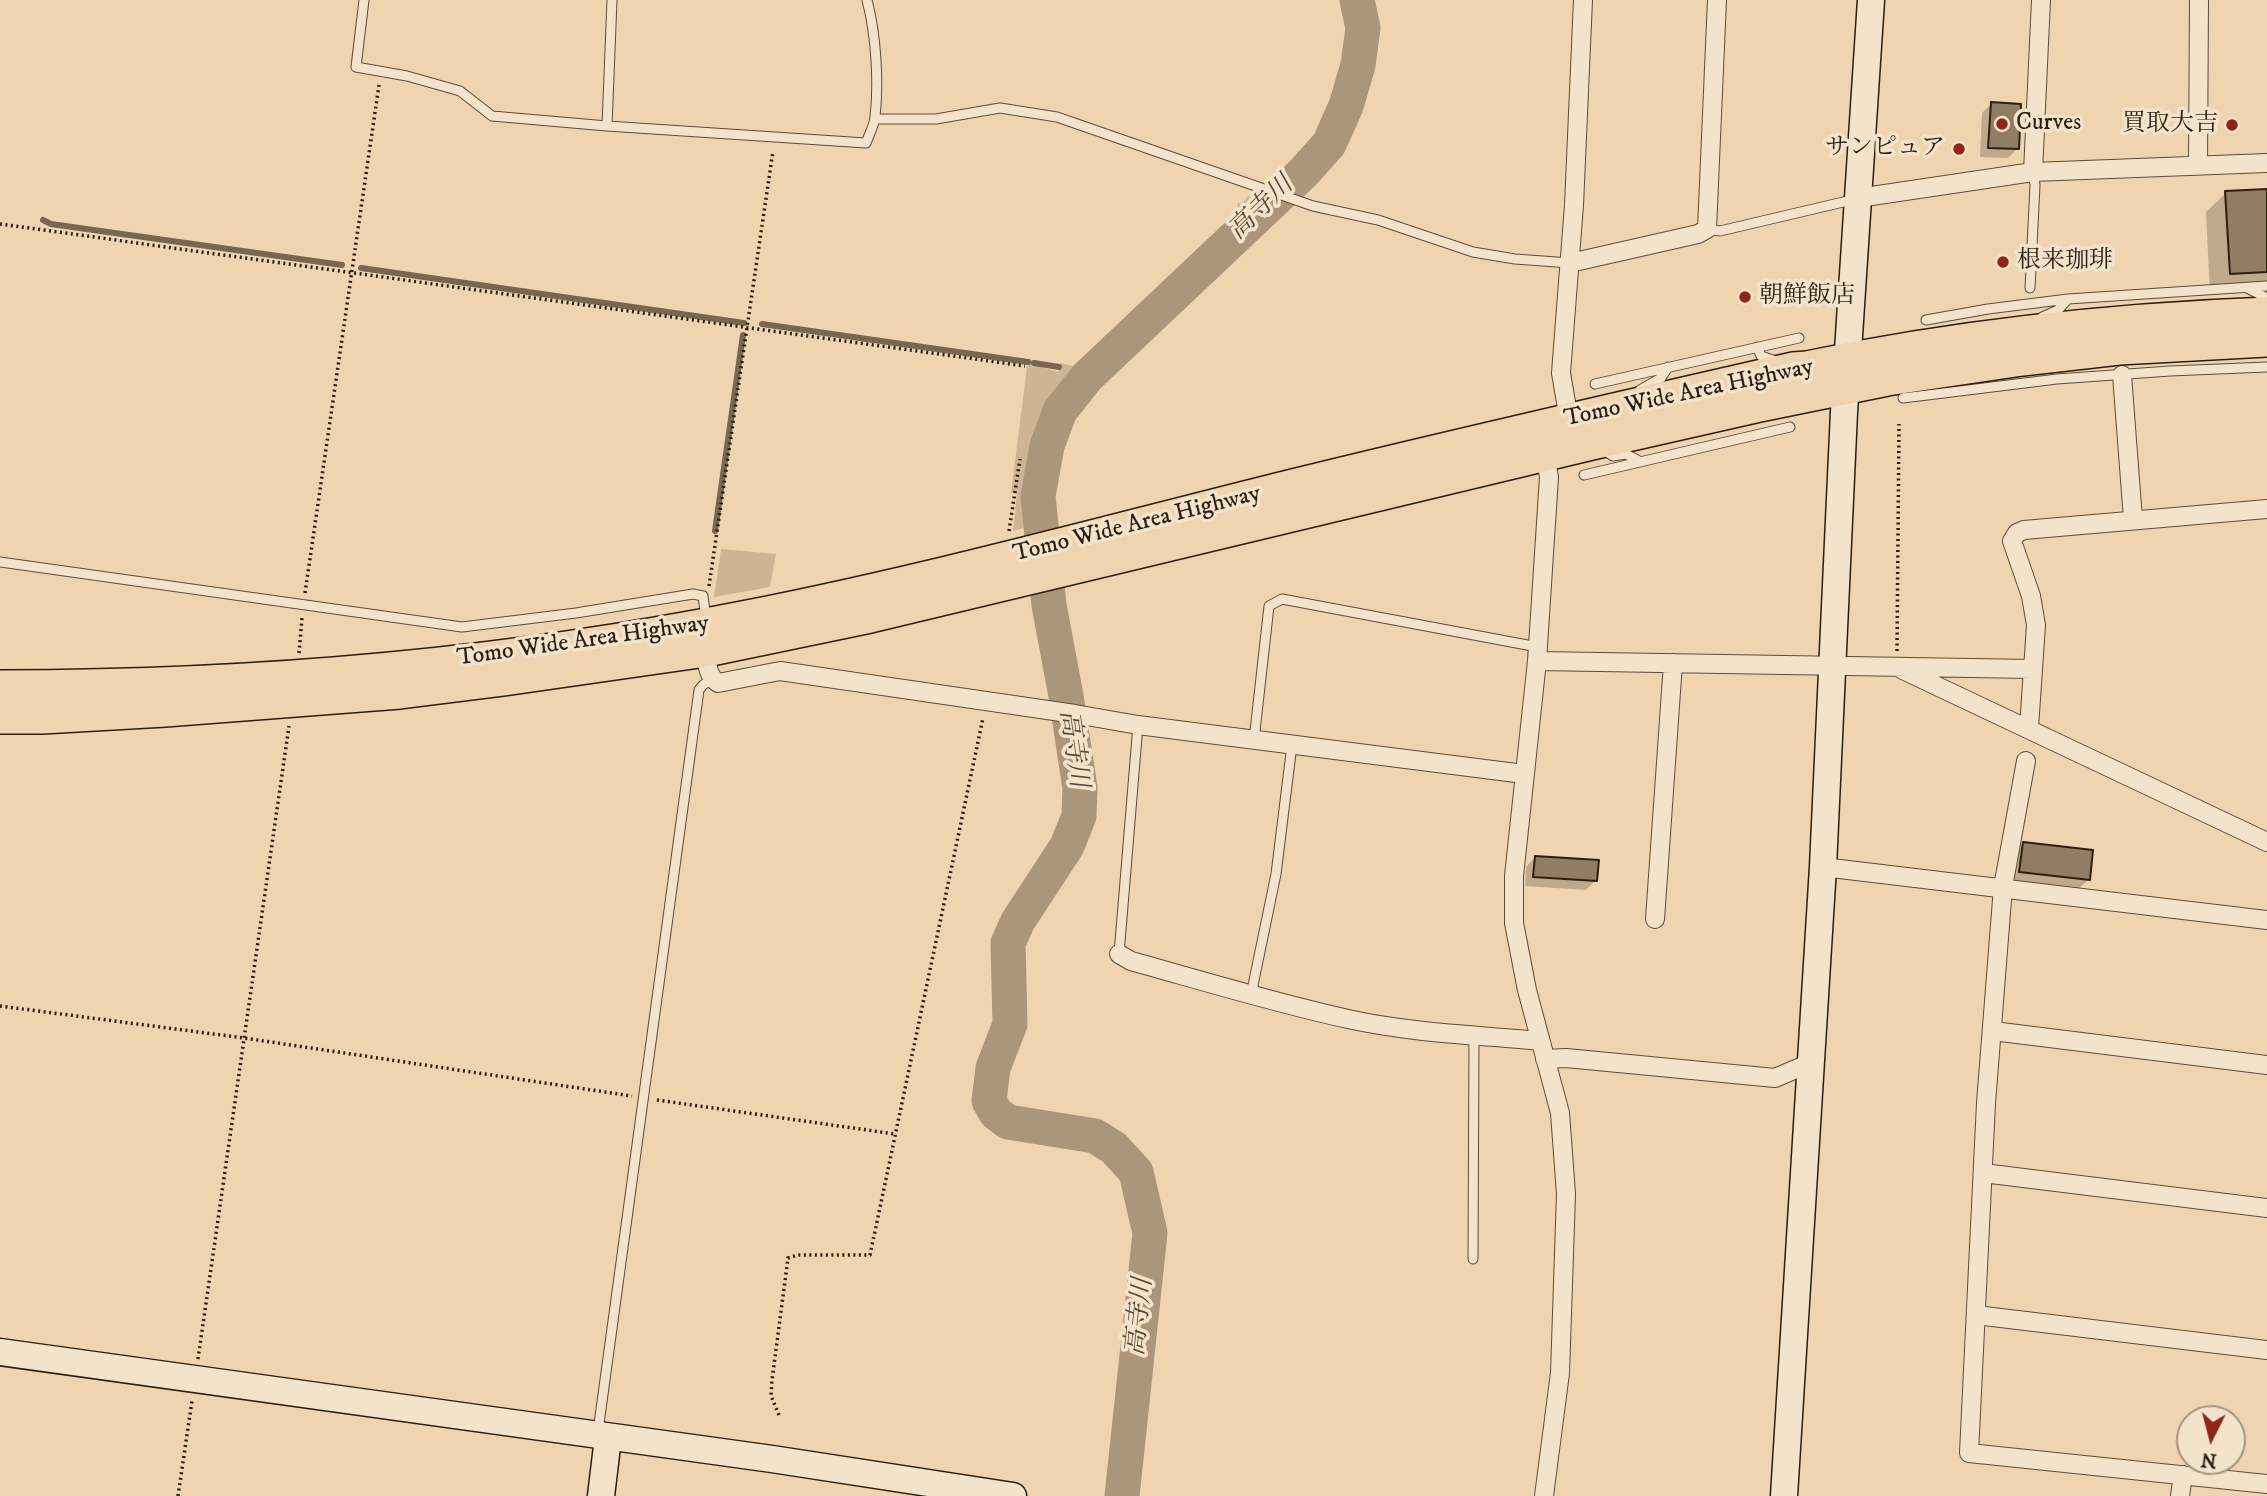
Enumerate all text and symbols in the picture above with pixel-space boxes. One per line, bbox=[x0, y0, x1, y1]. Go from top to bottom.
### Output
place label: Curves bbox=[2016, 110, 2081, 138]
place label: 買取大吉 bbox=[2122, 111, 2218, 139]
marker: Curves bbox=[1994, 116, 2010, 132]
marker: 買取大吉 bbox=[2224, 117, 2240, 133]
place label: サンピュア bbox=[1825, 135, 1945, 163]
marker: サンピュア bbox=[1951, 141, 1967, 157]
water label: 高寺川 bbox=[1223, 171, 1301, 247]
place label: 根来珈琲 bbox=[2017, 248, 2113, 276]
marker: 根来珈琲 bbox=[1995, 254, 2011, 270]
place label: 朝鮮飯店 bbox=[1759, 283, 1855, 311]
marker: 朝鮮飯店 bbox=[1737, 289, 1753, 305]
street label: Tomo Wide Area Highway bbox=[1562, 354, 1816, 434]
street label: Tomo Wide Area Highway bbox=[1010, 480, 1264, 570]
street label: Tomo Wide Area Highway bbox=[455, 610, 711, 674]
water label: 高寺川 bbox=[1051, 708, 1093, 790]
water label: 高寺川 bbox=[1121, 1277, 1161, 1357]
north arrow bbox=[2176, 1405, 2246, 1475]
text: N bbox=[2200, 1447, 2218, 1472]

